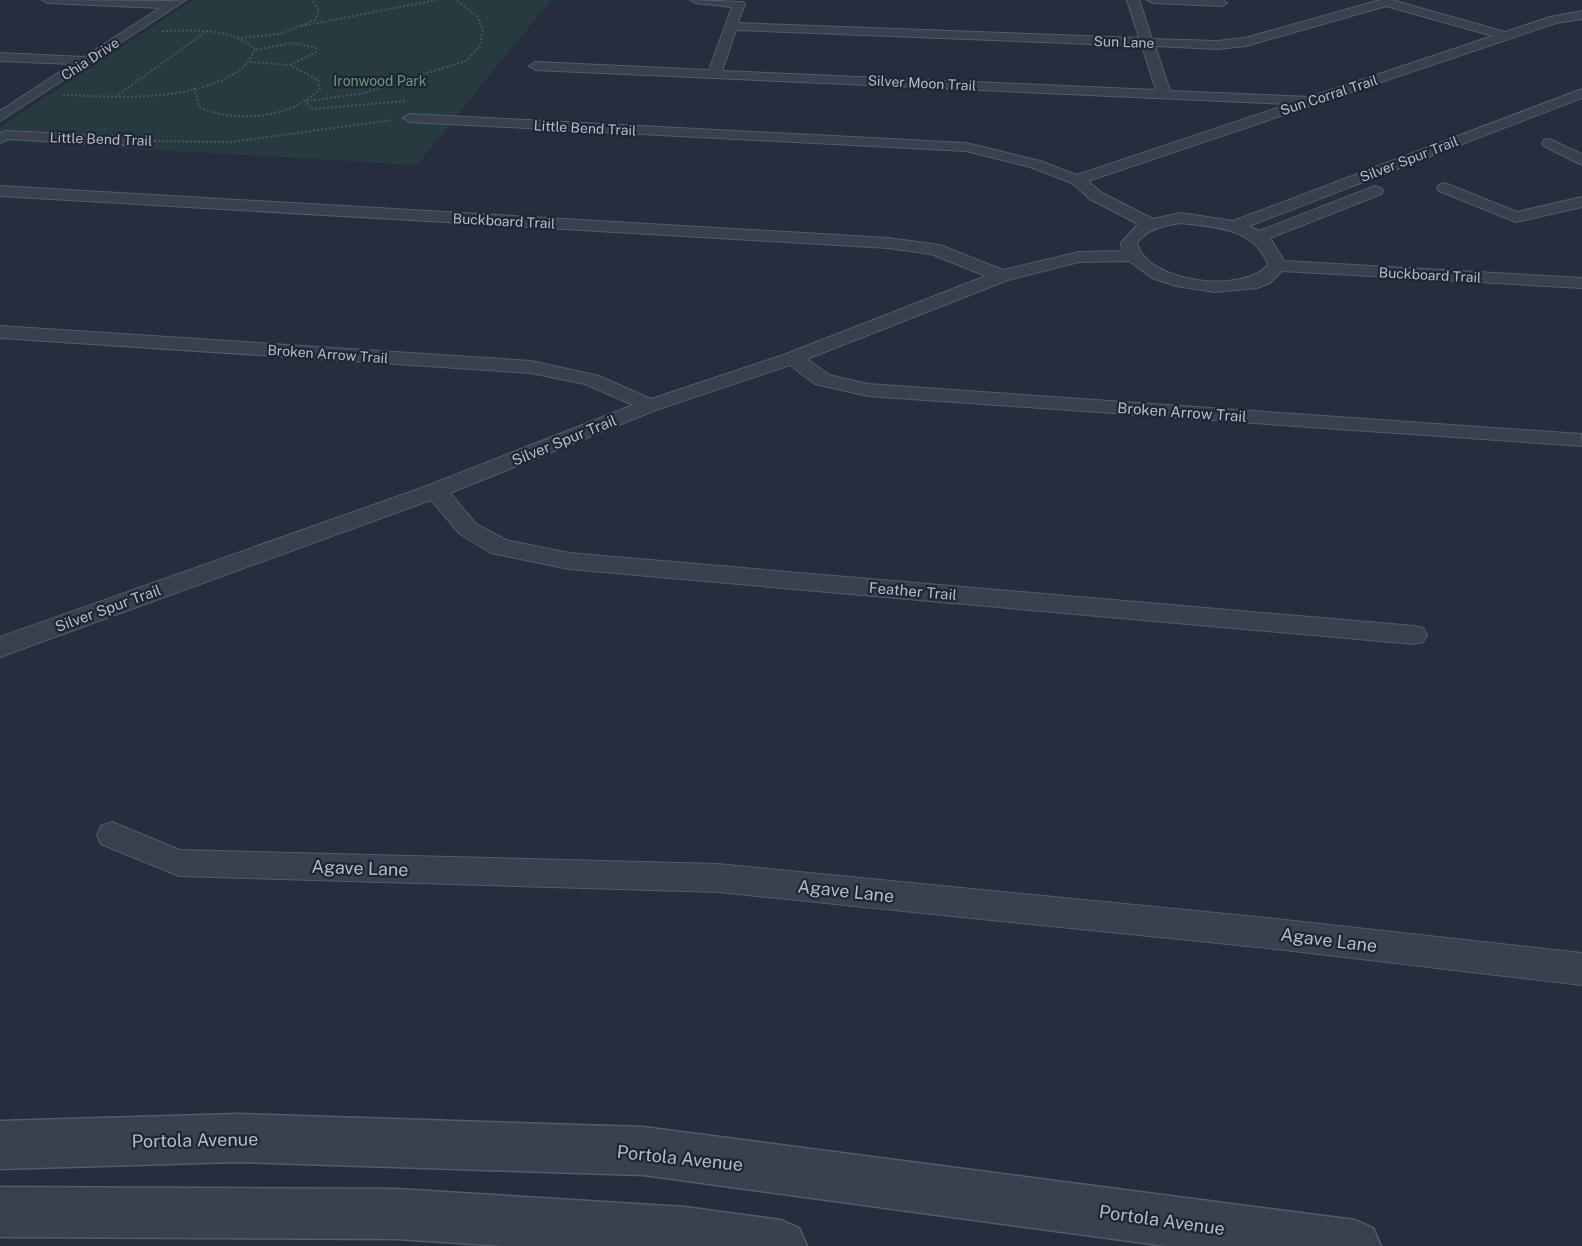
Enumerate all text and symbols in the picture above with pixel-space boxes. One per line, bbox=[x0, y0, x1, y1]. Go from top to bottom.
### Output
street label: Sun Lane bbox=[1093, 33, 1155, 51]
street label: Chia Drive bbox=[58, 34, 122, 84]
street label: Silver Moon Trail bbox=[867, 72, 977, 94]
street label: Sun Corral Trail bbox=[1278, 72, 1380, 118]
park label: Ironwood Park bbox=[333, 73, 427, 89]
street label: Little Bend Trail bbox=[533, 117, 637, 139]
street label: Little Bend Trail bbox=[49, 129, 153, 149]
street label: Silver Spur Trail bbox=[1358, 133, 1460, 185]
street label: Buckboard Trail bbox=[452, 210, 556, 232]
street label: Buckboard Trail bbox=[1378, 264, 1482, 286]
street label: Broken Arrow Trail bbox=[267, 342, 389, 366]
street label: Broken Arrow Trail bbox=[1117, 399, 1247, 425]
street label: Silver Spur Trail bbox=[509, 411, 619, 469]
street label: Feather Trail bbox=[868, 579, 958, 603]
street label: Silver Spur Trail bbox=[53, 581, 163, 635]
street label: Agave Lane bbox=[311, 856, 409, 880]
street label: Agave Lane bbox=[797, 875, 895, 907]
street label: Agave Lane bbox=[1280, 924, 1378, 956]
street label: Portola Avenue bbox=[131, 1128, 259, 1152]
street label: Portola Avenue bbox=[616, 1141, 744, 1175]
street label: Portola Avenue bbox=[1098, 1201, 1226, 1239]

